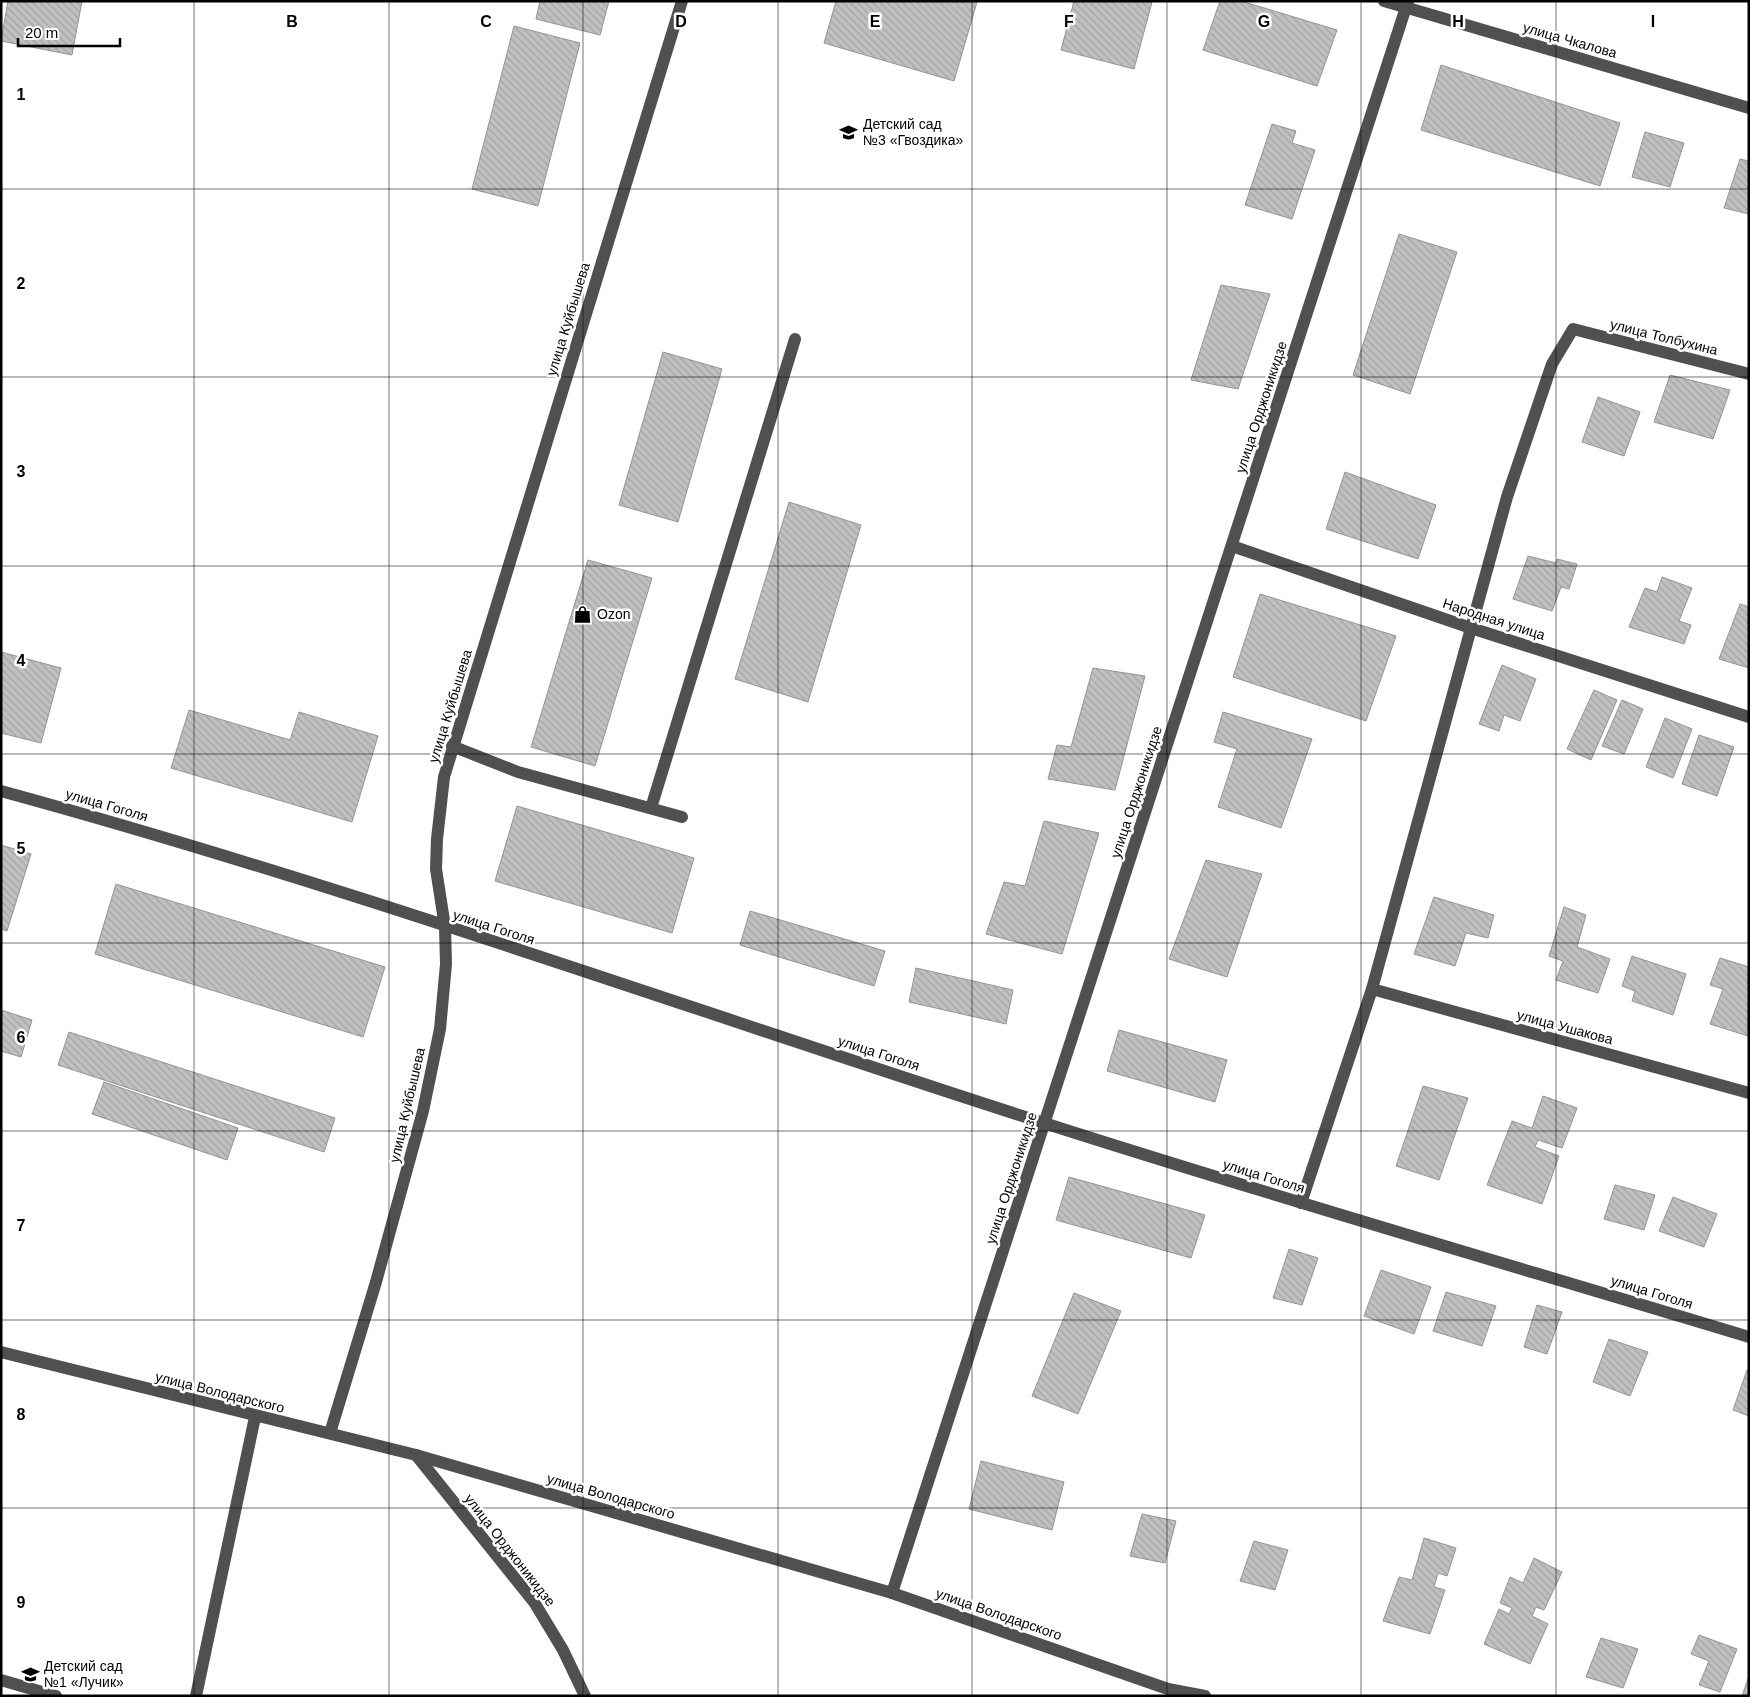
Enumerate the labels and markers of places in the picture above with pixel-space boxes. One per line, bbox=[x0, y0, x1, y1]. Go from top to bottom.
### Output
place label: Детский сад №3 «Гвоздика» bbox=[863, 116, 964, 148]
school or university icon: Детский сад №3 «Гвоздика» bbox=[839, 122, 859, 142]
shop icon: Ozon bbox=[573, 604, 593, 624]
place label: Ozon bbox=[597, 606, 630, 622]
place label: Детский сад №1 «Лучик» bbox=[44, 1658, 124, 1690]
school or university icon: Детский сад №1 «Лучик» bbox=[20, 1664, 40, 1684]

